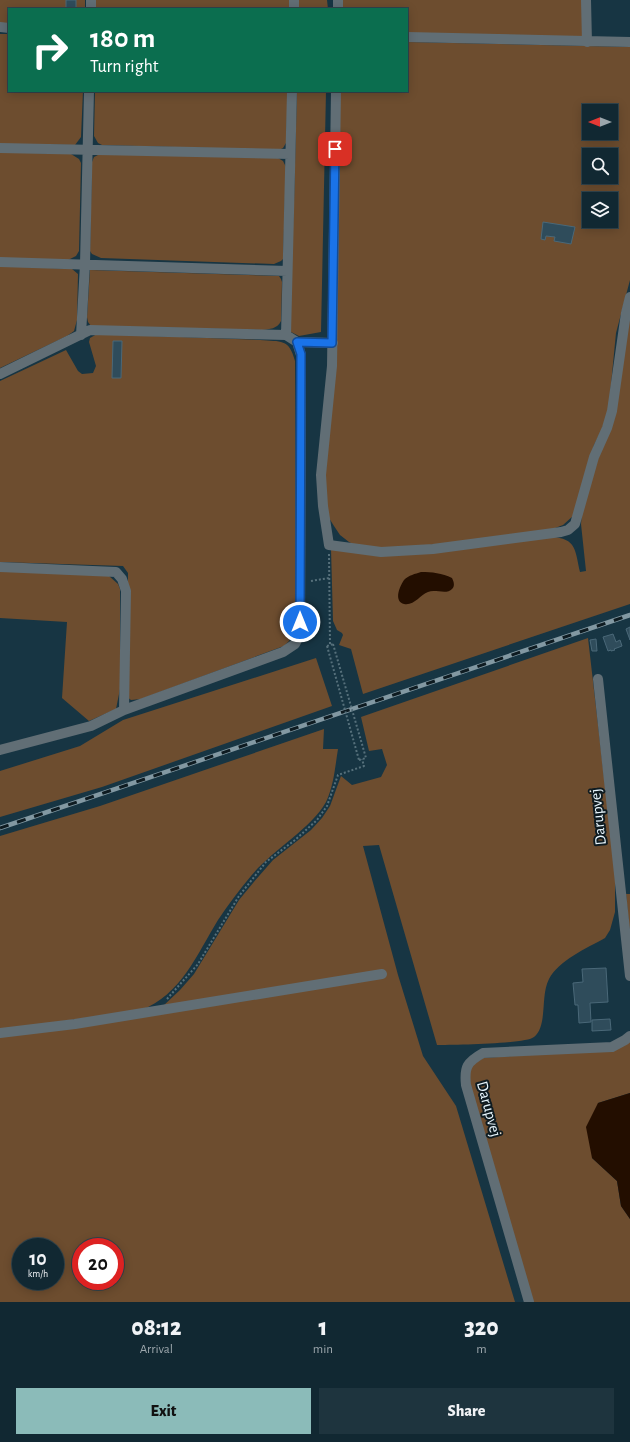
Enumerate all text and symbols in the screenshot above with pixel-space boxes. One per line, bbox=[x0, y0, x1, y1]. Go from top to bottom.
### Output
icon: right bbox=[24, 24, 76, 76]
text: 180 m bbox=[90, 25, 155, 53]
text: Turn right bbox=[90, 58, 159, 76]
north arrow bbox=[582, 104, 618, 140]
map controls bbox=[582, 104, 618, 228]
pin bbox=[318, 132, 352, 166]
icon: arrive bbox=[324, 138, 346, 160]
button: search bbox=[582, 148, 618, 184]
button: layers bbox=[582, 192, 618, 228]
position arrow bbox=[279, 601, 321, 643]
street label: Darupvej bbox=[587, 788, 610, 846]
street label: Darupvej bbox=[473, 1079, 504, 1139]
speed limit sign: 20 bbox=[72, 1238, 124, 1290]
text: 10 bbox=[29, 1249, 47, 1269]
text: km/h bbox=[28, 1269, 48, 1279]
text: 08:12 bbox=[131, 1316, 182, 1340]
text: 1 bbox=[318, 1316, 327, 1340]
text: 320 bbox=[464, 1316, 499, 1340]
text: Arrival bbox=[140, 1343, 173, 1356]
text: min bbox=[313, 1343, 333, 1356]
text: m bbox=[476, 1343, 487, 1356]
button: Exit bbox=[16, 1388, 311, 1434]
button: Share bbox=[319, 1388, 614, 1434]

